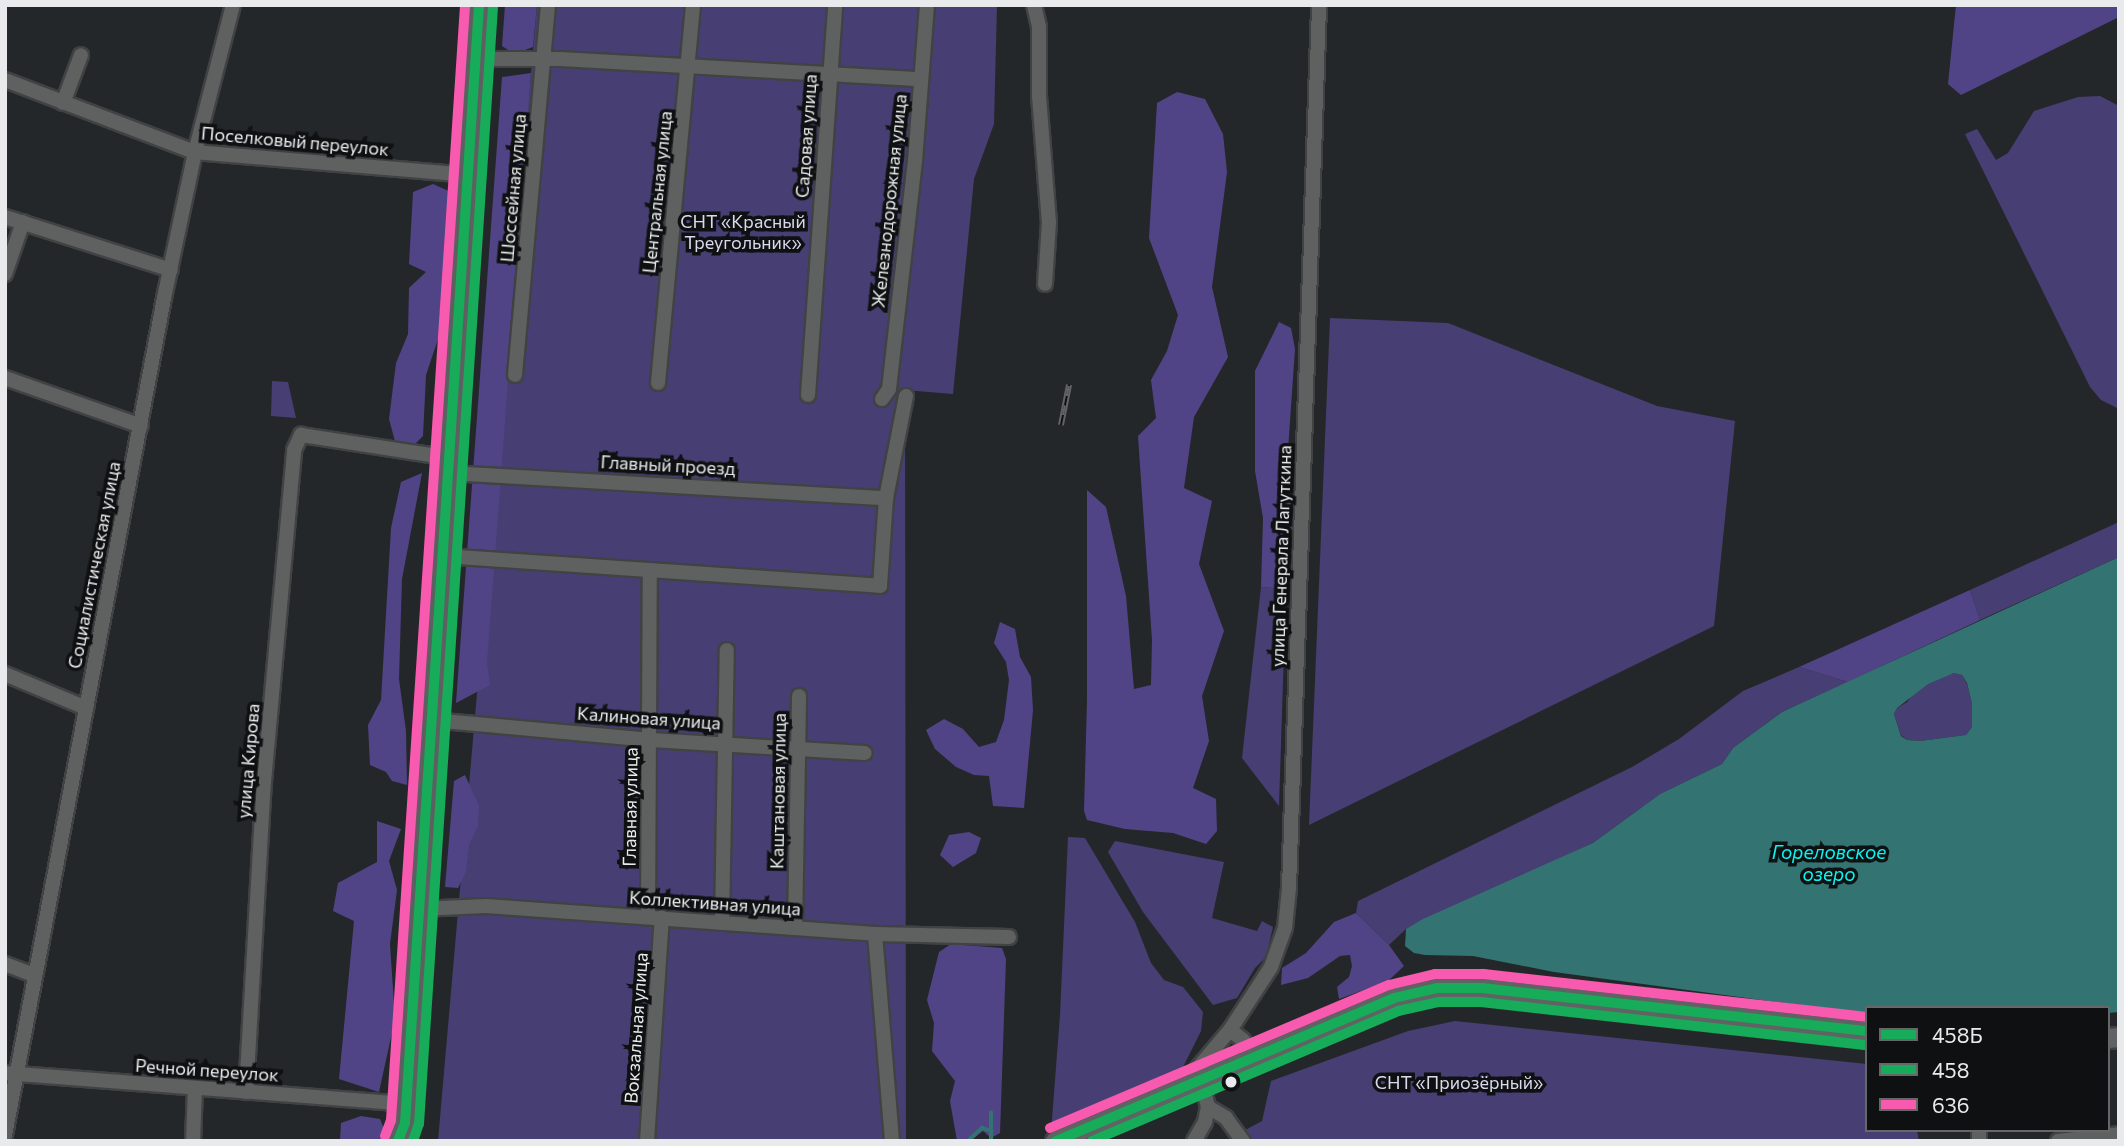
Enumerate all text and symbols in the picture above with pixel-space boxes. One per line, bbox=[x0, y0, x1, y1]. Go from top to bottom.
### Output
street label: Садовая улица bbox=[791, 73, 821, 199]
street label: Железнодорожная улица bbox=[867, 93, 911, 309]
street label: Центральная улица bbox=[638, 110, 676, 274]
street label: Шоссейная улица bbox=[496, 113, 530, 263]
street label: Поселковый переулок bbox=[200, 122, 390, 160]
park label: СНТ «Красный Треугольник» bbox=[680, 211, 806, 254]
street label: улица Генерала Лагуткина bbox=[1266, 445, 1296, 667]
street label: Главный проезд bbox=[600, 451, 736, 479]
street label: Социалистическая улица bbox=[63, 460, 125, 670]
street label: Калиновая улица bbox=[576, 702, 722, 734]
street label: улица Кирова bbox=[232, 703, 264, 819]
street label: Каштановая улица bbox=[766, 713, 790, 869]
street label: Главная улица bbox=[618, 747, 642, 867]
water label: Гореловское озеро bbox=[1772, 841, 1886, 885]
street label: Коллективная улица bbox=[628, 886, 802, 920]
street label: Вокзальная улица bbox=[620, 952, 652, 1104]
legend bbox=[1865, 1006, 2110, 1132]
text: 458Б bbox=[1932, 1022, 1983, 1047]
street label: Речной переулок bbox=[135, 1054, 279, 1086]
text: 458 bbox=[1932, 1057, 1969, 1082]
park label: СНТ «Приозёрный» bbox=[1375, 1071, 1543, 1093]
unlabelled marker bbox=[1224, 1075, 1238, 1089]
text: 636 bbox=[1932, 1092, 1969, 1117]

